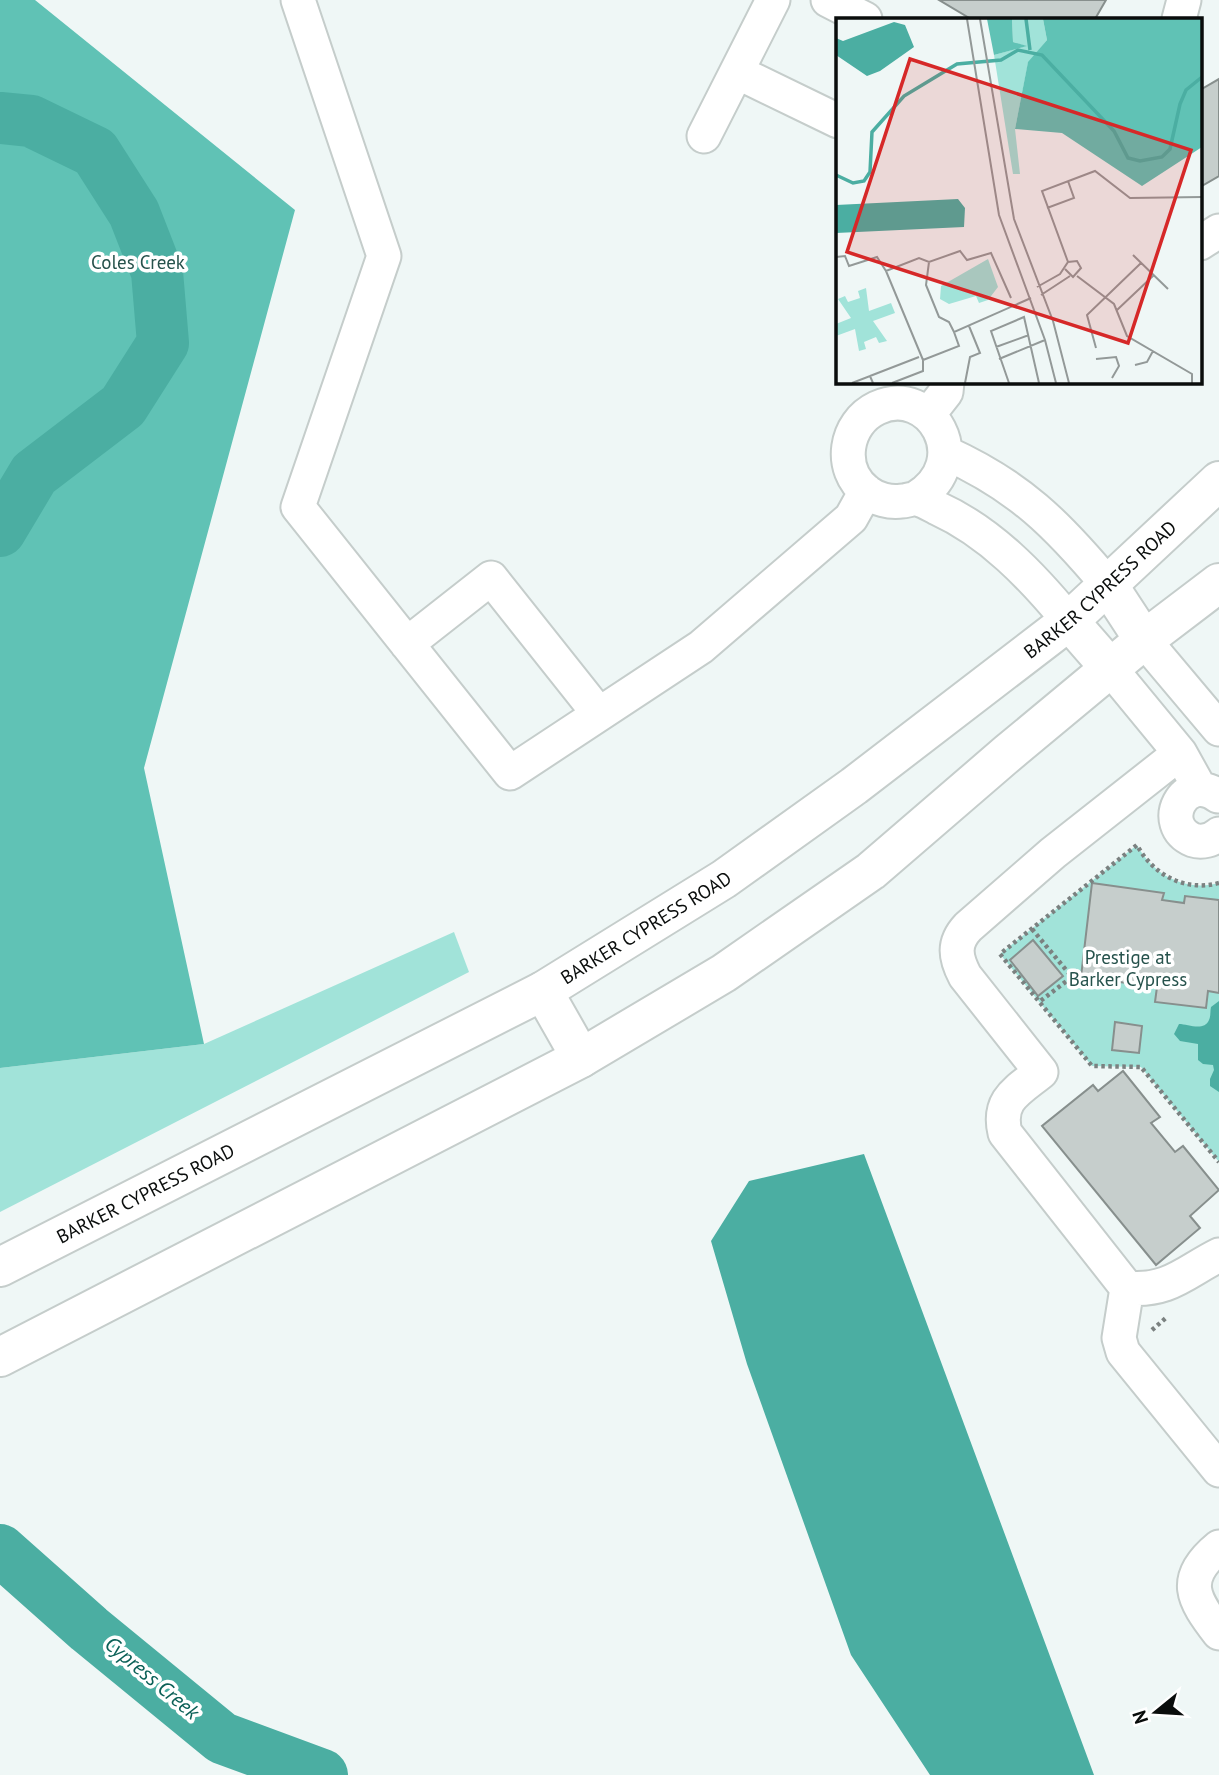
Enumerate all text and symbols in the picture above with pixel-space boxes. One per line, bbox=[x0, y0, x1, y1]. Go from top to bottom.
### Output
inset map bbox=[836, 18, 1202, 383]
park label: Coles Creek bbox=[91, 250, 185, 274]
street label: BARKER CYPRESS ROAD bbox=[1019, 515, 1181, 663]
street label: BARKER CYPRESS ROAD bbox=[556, 866, 736, 989]
park label: Prestige at Barker Cypress bbox=[1069, 945, 1187, 991]
street label: BARKER CYPRESS ROAD bbox=[52, 1138, 238, 1248]
water label: Cypress Creek bbox=[99, 1630, 206, 1726]
north arrow bbox=[1121, 1677, 1191, 1747]
text: N bbox=[1126, 1708, 1153, 1727]

